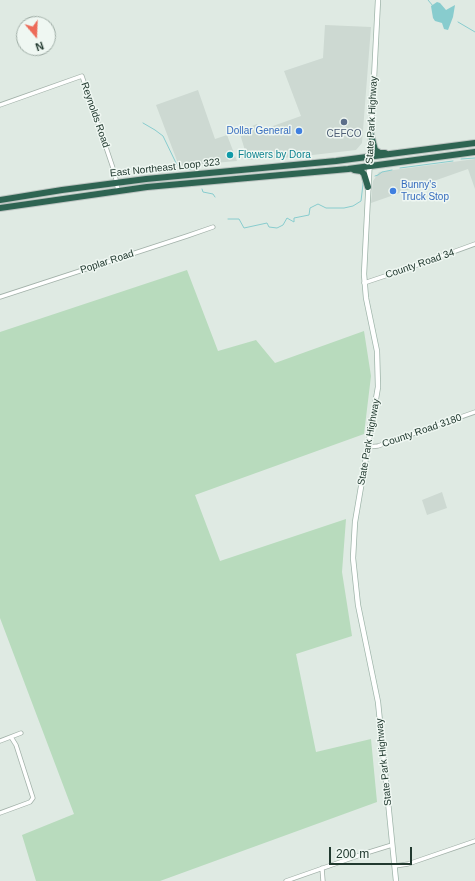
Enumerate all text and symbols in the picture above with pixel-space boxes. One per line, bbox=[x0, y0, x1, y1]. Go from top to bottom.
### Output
north arrow bbox=[16, 16, 56, 56]
text: N bbox=[34, 39, 45, 53]
street label: State Park Highway bbox=[364, 76, 380, 164]
street label: Reynolds Road bbox=[78, 81, 112, 149]
marker: CEFCO bbox=[339, 117, 349, 127]
place label: Dollar General bbox=[227, 125, 291, 137]
marker: Dollar General bbox=[294, 126, 304, 136]
place label: CEFCO bbox=[326, 128, 362, 140]
place label: Flowers by Dora bbox=[238, 149, 311, 161]
marker: Flowers by Dora bbox=[225, 150, 235, 160]
street label: East Northeast Loop 323 bbox=[109, 156, 221, 180]
place label: Bunny's Truck Stop bbox=[401, 179, 449, 202]
marker: Bunny's Truck Stop bbox=[388, 186, 398, 196]
street label: County Road 34 bbox=[384, 247, 456, 281]
street label: Poplar Road bbox=[79, 248, 135, 276]
street label: State Park Highway bbox=[355, 398, 383, 486]
street label: County Road 3180 bbox=[381, 412, 463, 450]
street label: State Park Highway bbox=[373, 718, 395, 806]
scale bar bbox=[331, 839, 414, 865]
text: 200 m bbox=[336, 847, 369, 861]

